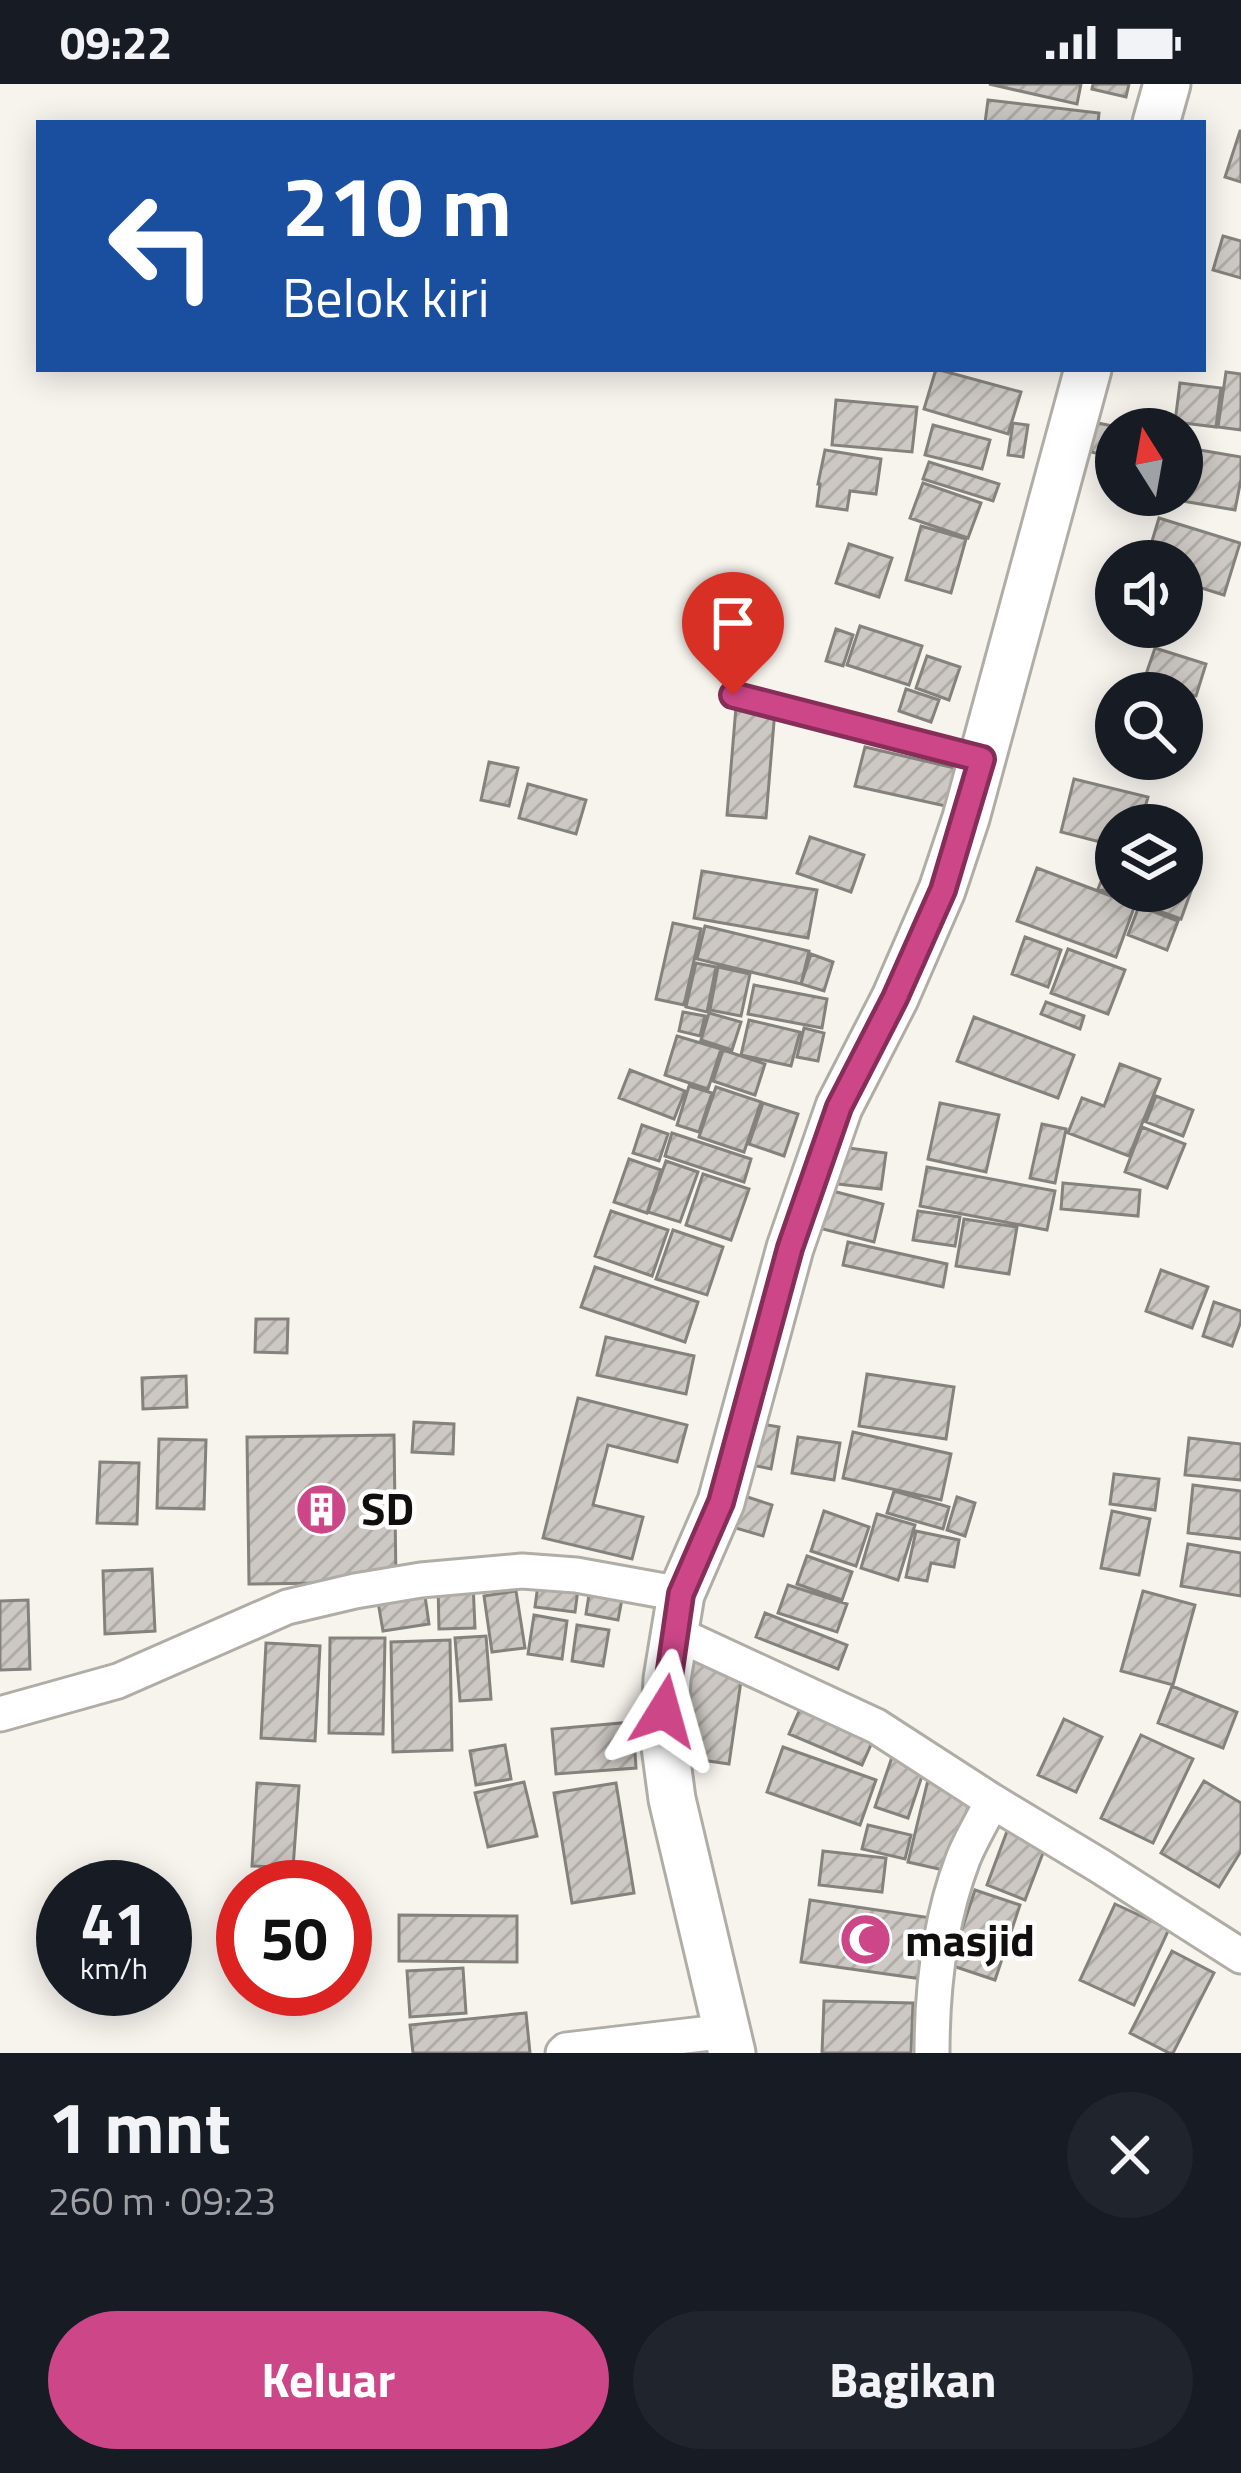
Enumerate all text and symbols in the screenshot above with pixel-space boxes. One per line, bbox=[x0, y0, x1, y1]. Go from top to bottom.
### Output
text: 09:22 bbox=[60, 8, 172, 76]
text: 210 m bbox=[282, 141, 512, 269]
icon: left bbox=[84, 168, 240, 324]
text: Belok kiri bbox=[282, 256, 489, 338]
north arrow bbox=[1095, 408, 1203, 516]
map controls bbox=[1095, 408, 1203, 912]
button: sound bbox=[1095, 540, 1203, 648]
pin bbox=[682, 572, 784, 695]
icon: arrive bbox=[700, 590, 766, 656]
button: search bbox=[1095, 672, 1203, 780]
button: layers bbox=[1095, 804, 1203, 912]
place label: SD bbox=[361, 1474, 414, 1542]
building icon: SD bbox=[294, 1481, 350, 1537]
position arrow bbox=[601, 1648, 727, 1774]
speed limit sign: 50 bbox=[216, 1860, 372, 2016]
text: 41 bbox=[80, 1877, 148, 1968]
place label: masjid bbox=[905, 1905, 1035, 1973]
mosque icon: masjid bbox=[838, 1912, 894, 1968]
text: km/h bbox=[80, 1945, 148, 1991]
text: 1 mnt bbox=[48, 2071, 231, 2181]
button: close bbox=[1067, 2092, 1193, 2218]
text: 260 m · 09:23 bbox=[48, 2171, 276, 2230]
button: Keluar bbox=[48, 2311, 609, 2449]
button: Bagikan bbox=[633, 2311, 1193, 2449]

